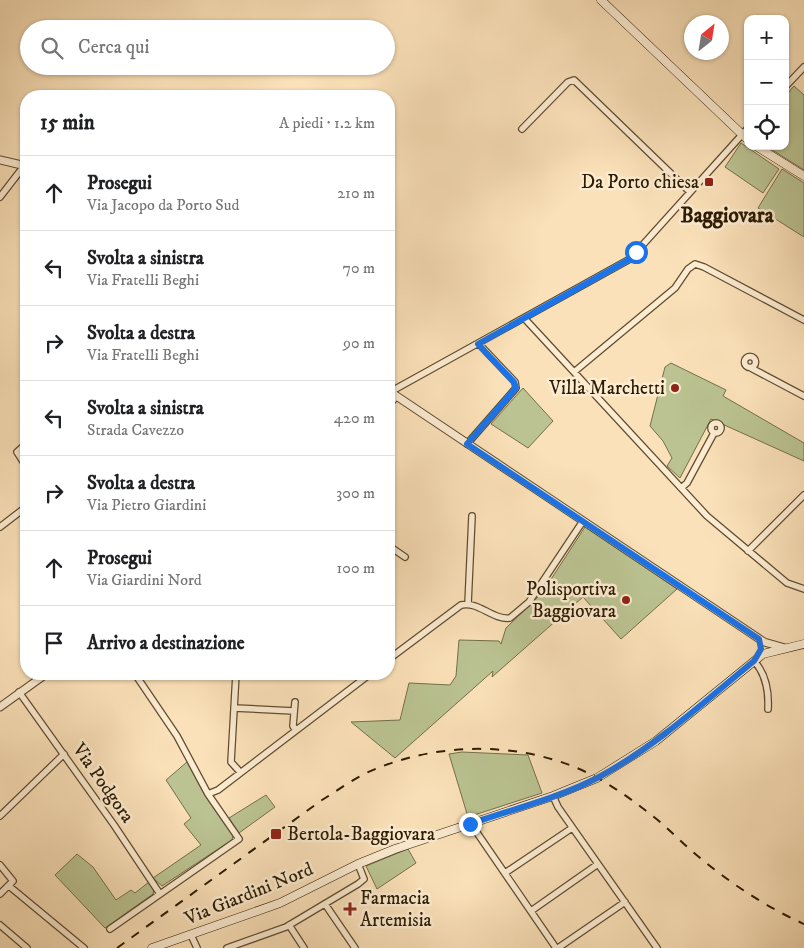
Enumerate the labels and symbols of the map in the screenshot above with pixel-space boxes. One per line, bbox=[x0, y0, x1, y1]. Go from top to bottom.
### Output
north arrow bbox=[684, 15, 729, 60]
place label: Da Porto chiesa bbox=[581, 171, 699, 194]
marker: Da Porto chiesa bbox=[703, 176, 715, 188]
district label: Baggiovara bbox=[680, 203, 775, 229]
route start bbox=[625, 241, 648, 264]
place label: Villa Marchetti bbox=[548, 377, 665, 400]
marker: Villa Marchetti bbox=[669, 382, 681, 394]
place label: Polisportiva Baggiovara bbox=[526, 578, 616, 623]
marker: Polisportiva Baggiovara bbox=[620, 594, 632, 606]
street label: Via Podgora bbox=[67, 738, 139, 827]
route end bbox=[459, 813, 482, 836]
place label: Bertola-Baggiovara bbox=[287, 823, 435, 846]
marker: Bertola-Baggiovara bbox=[269, 827, 283, 841]
street label: Via Giardini Nord bbox=[181, 858, 317, 931]
place label: Farmacia Artemisia bbox=[360, 887, 432, 932]
marker: Farmacia Artemisia bbox=[344, 903, 356, 915]

